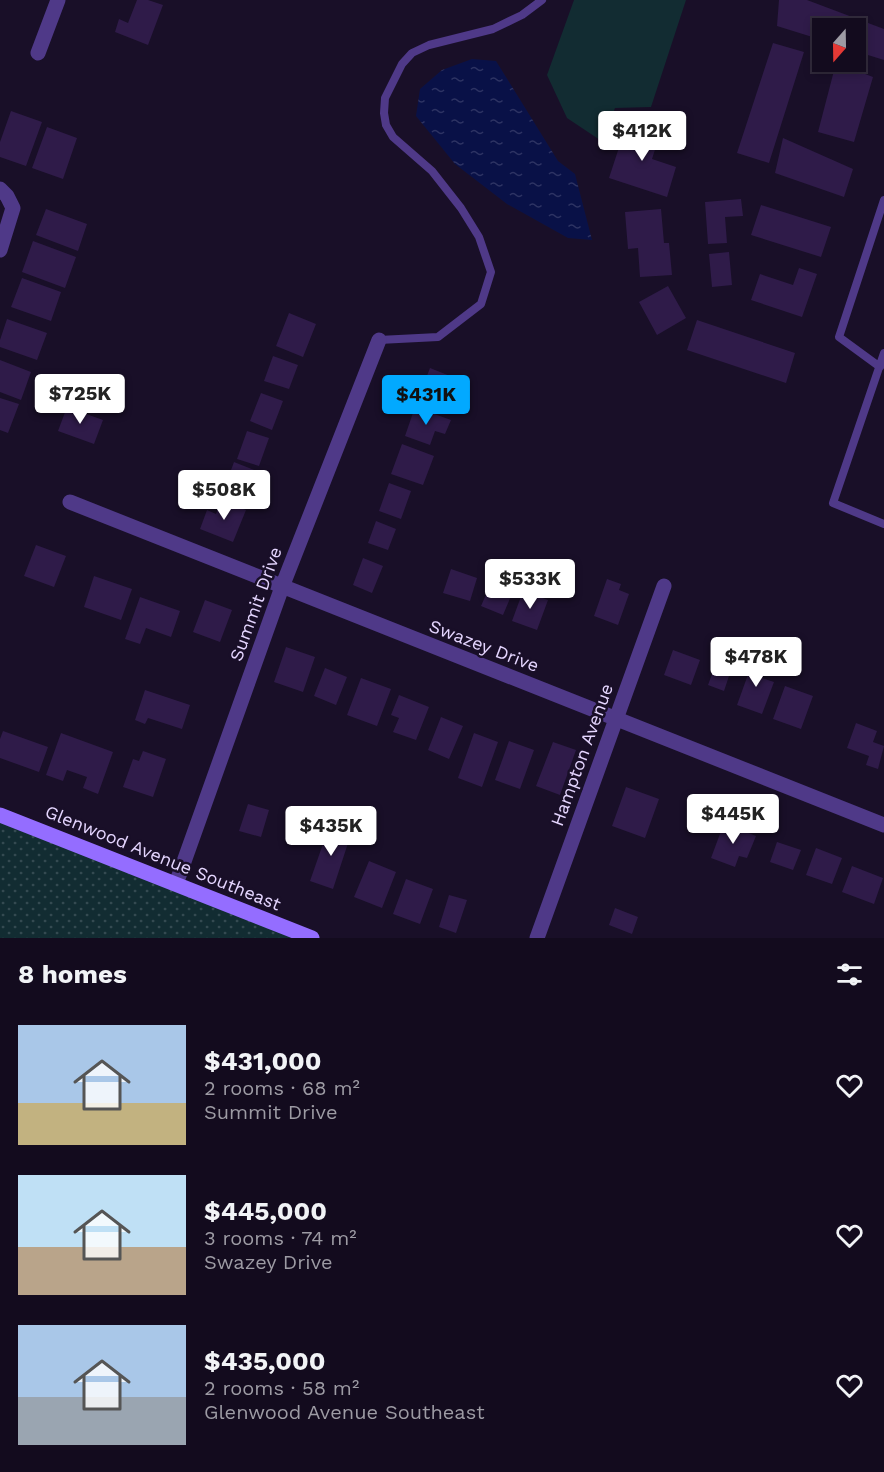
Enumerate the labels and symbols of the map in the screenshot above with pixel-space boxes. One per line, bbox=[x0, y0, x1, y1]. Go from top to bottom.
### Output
north arrow bbox=[812, 18, 866, 72]
pin: $412K bbox=[600, 111, 684, 162]
pin: $725K bbox=[38, 374, 122, 425]
pin: $431K bbox=[384, 375, 468, 426]
pin: $508K bbox=[182, 470, 266, 521]
street label: Summit Drive bbox=[225, 544, 286, 664]
pin: $533K bbox=[488, 559, 572, 610]
street label: Swazey Drive bbox=[426, 615, 542, 676]
pin: $478K bbox=[714, 637, 798, 688]
street label: Hampton Avenue bbox=[546, 681, 617, 829]
pin: $445K bbox=[691, 794, 775, 845]
street label: Glenwood Avenue Southeast bbox=[42, 801, 285, 915]
pin: $435K bbox=[289, 806, 373, 857]

